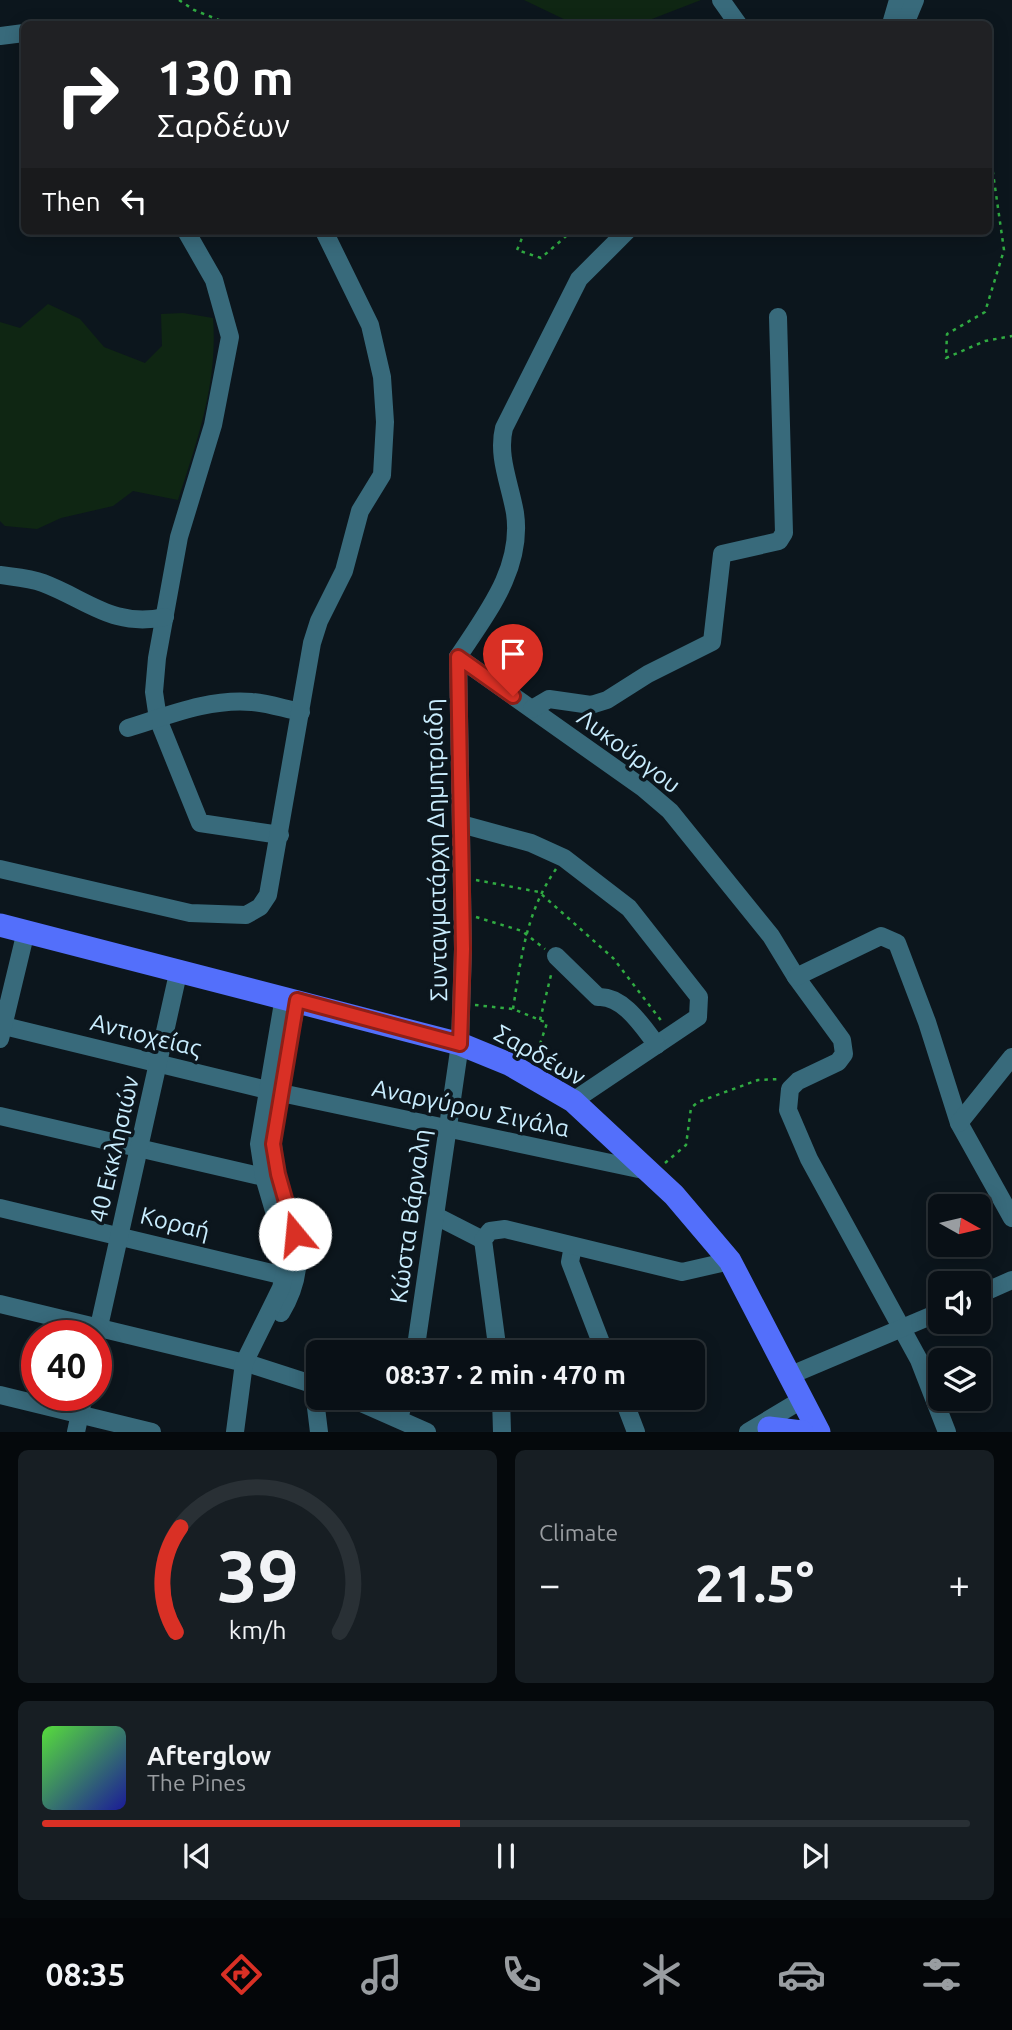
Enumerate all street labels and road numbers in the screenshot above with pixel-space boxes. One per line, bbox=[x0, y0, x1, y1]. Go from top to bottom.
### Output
street label: Συνταγματάρχη Δημητριάδη bbox=[420, 698, 452, 1002]
street label: Λυκούργου bbox=[572, 704, 686, 798]
street label: Αντιοχείας bbox=[88, 1008, 204, 1062]
street label: Σαρδέων bbox=[490, 1019, 590, 1091]
street label: 40 Εκκλησιών bbox=[84, 1073, 144, 1225]
street label: Αναργύρου Σιγάλα bbox=[370, 1074, 572, 1142]
street label: Κώστα Βάρναλη bbox=[384, 1127, 436, 1305]
street label: Κοραή bbox=[137, 1201, 213, 1245]

